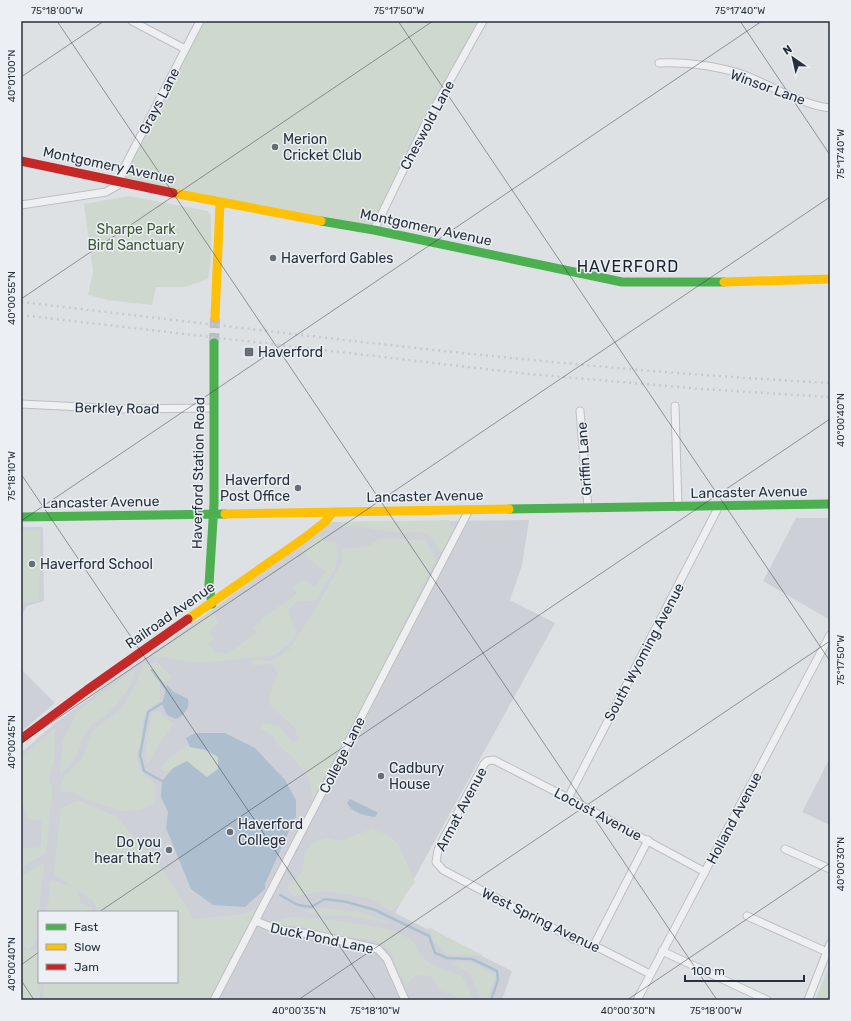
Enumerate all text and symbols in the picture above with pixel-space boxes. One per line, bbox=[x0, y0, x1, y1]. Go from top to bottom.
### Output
text: 75°18'00"W bbox=[31, 5, 83, 17]
text: 75°17'50"W bbox=[374, 5, 424, 17]
text: 75°17'40"W bbox=[715, 5, 765, 17]
north arrow bbox=[773, 38, 813, 78]
text: N bbox=[781, 42, 795, 58]
text: 40°01'00"N bbox=[6, 50, 18, 102]
street label: Grays Lane bbox=[135, 65, 184, 137]
street label: Winsor Lane bbox=[728, 66, 808, 109]
street label: Cheswold Lane bbox=[397, 77, 458, 173]
text: 75°17'40"W bbox=[835, 129, 847, 179]
place label: Merion Cricket Club bbox=[283, 131, 362, 164]
marker: Merion Cricket Club bbox=[270, 142, 280, 152]
street label: Montgomery Avenue bbox=[41, 143, 177, 188]
street label: Montgomery Avenue bbox=[358, 205, 494, 250]
park label: Sharpe Park Bird Sanctuary bbox=[88, 221, 185, 254]
place label: Haverford Gables bbox=[281, 250, 393, 267]
marker: Haverford Gables bbox=[268, 253, 278, 263]
district label: HAVERFORD bbox=[577, 257, 679, 276]
text: 40°00'55"N bbox=[6, 271, 18, 325]
place label: Haverford bbox=[258, 344, 323, 361]
marker: Haverford bbox=[243, 346, 255, 358]
text: 40°00'40"N bbox=[835, 393, 847, 447]
street label: Haverford Station Road bbox=[189, 397, 208, 549]
street label: Berkley Road bbox=[75, 399, 159, 418]
street label: Griffin Lane bbox=[573, 421, 596, 497]
text: 75°18'10"W bbox=[6, 451, 18, 501]
place label: Haverford Post Office bbox=[220, 472, 290, 505]
marker: Haverford Post Office bbox=[293, 483, 303, 493]
street label: Lancaster Avenue bbox=[690, 483, 808, 502]
street label: Lancaster Avenue bbox=[366, 487, 484, 506]
street label: Lancaster Avenue bbox=[42, 493, 160, 512]
place label: Haverford School bbox=[40, 556, 153, 573]
marker: Haverford School bbox=[27, 559, 37, 569]
street label: Railroad Avenue bbox=[122, 578, 218, 653]
street label: South Wyoming Avenue bbox=[601, 580, 688, 724]
text: 75°17'50"W bbox=[835, 635, 847, 685]
street label: College Lane bbox=[316, 714, 369, 796]
text: 40°00'45"N bbox=[6, 715, 18, 769]
place label: Cadbury House bbox=[389, 760, 444, 793]
street label: Armat Avenue bbox=[432, 764, 491, 854]
street label: Holland Avenue bbox=[703, 769, 766, 867]
marker: Cadbury House bbox=[376, 771, 386, 781]
street label: Locust Avenue bbox=[551, 784, 645, 845]
place label: Haverford College bbox=[238, 816, 303, 849]
marker: Haverford College bbox=[225, 827, 235, 837]
place label: Do you hear that? bbox=[94, 834, 161, 867]
text: 40°00'30"N bbox=[835, 837, 847, 891]
marker: Do you hear that? bbox=[164, 845, 174, 855]
street label: West Spring Avenue bbox=[479, 884, 603, 957]
legend bbox=[38, 911, 178, 983]
street label: Duck Pond Lane bbox=[269, 919, 375, 958]
text: Fast bbox=[74, 920, 98, 934]
text: 40°00'40"N bbox=[6, 937, 18, 991]
text: Slow bbox=[74, 940, 101, 954]
scale bar bbox=[685, 957, 804, 983]
text: Jam bbox=[74, 960, 99, 974]
text: 100 m bbox=[691, 964, 725, 978]
text: 40°00'35"N bbox=[272, 1005, 326, 1017]
text: 75°18'10"W bbox=[350, 1005, 400, 1017]
text: 40°00'30"N bbox=[601, 1005, 655, 1017]
text: 75°18'00"W bbox=[690, 1005, 742, 1017]

